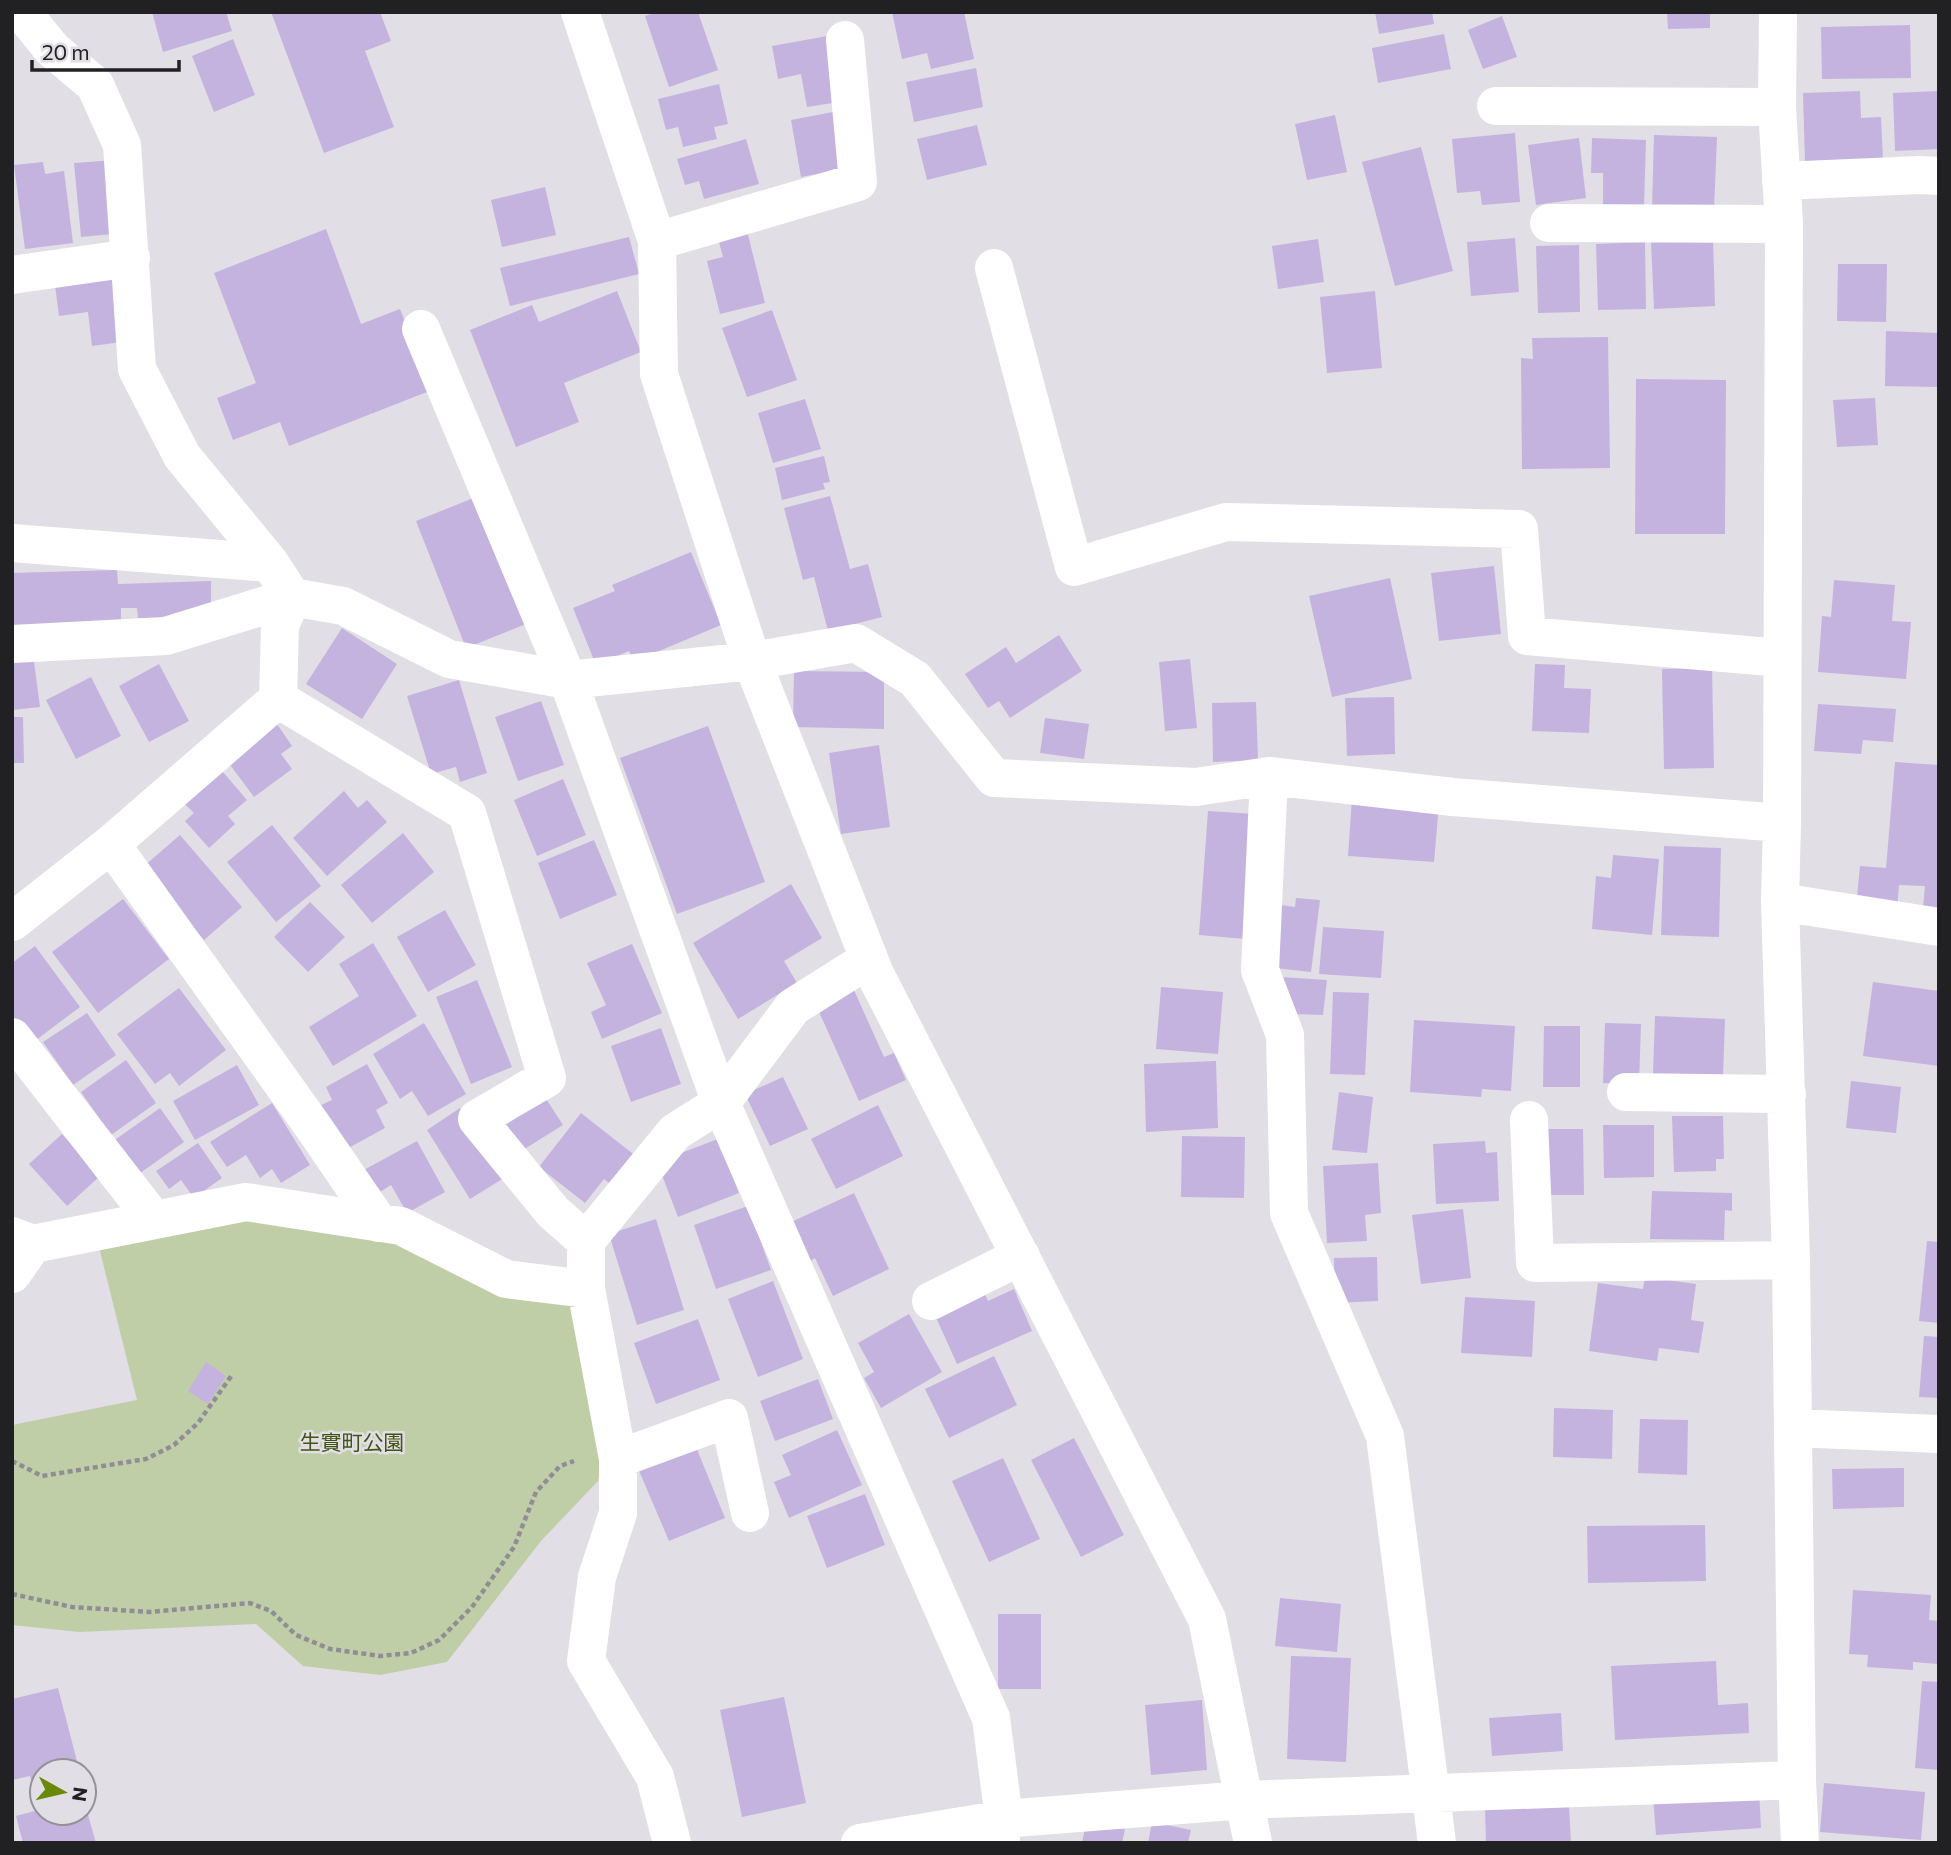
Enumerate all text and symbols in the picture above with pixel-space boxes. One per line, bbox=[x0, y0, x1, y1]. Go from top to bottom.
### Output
scale bar bbox=[32, 28, 178, 72]
text: 20 m bbox=[42, 39, 90, 64]
park label: 生實町公園 bbox=[300, 1429, 405, 1454]
north arrow bbox=[28, 1757, 98, 1827]
text: N bbox=[68, 1786, 93, 1803]

